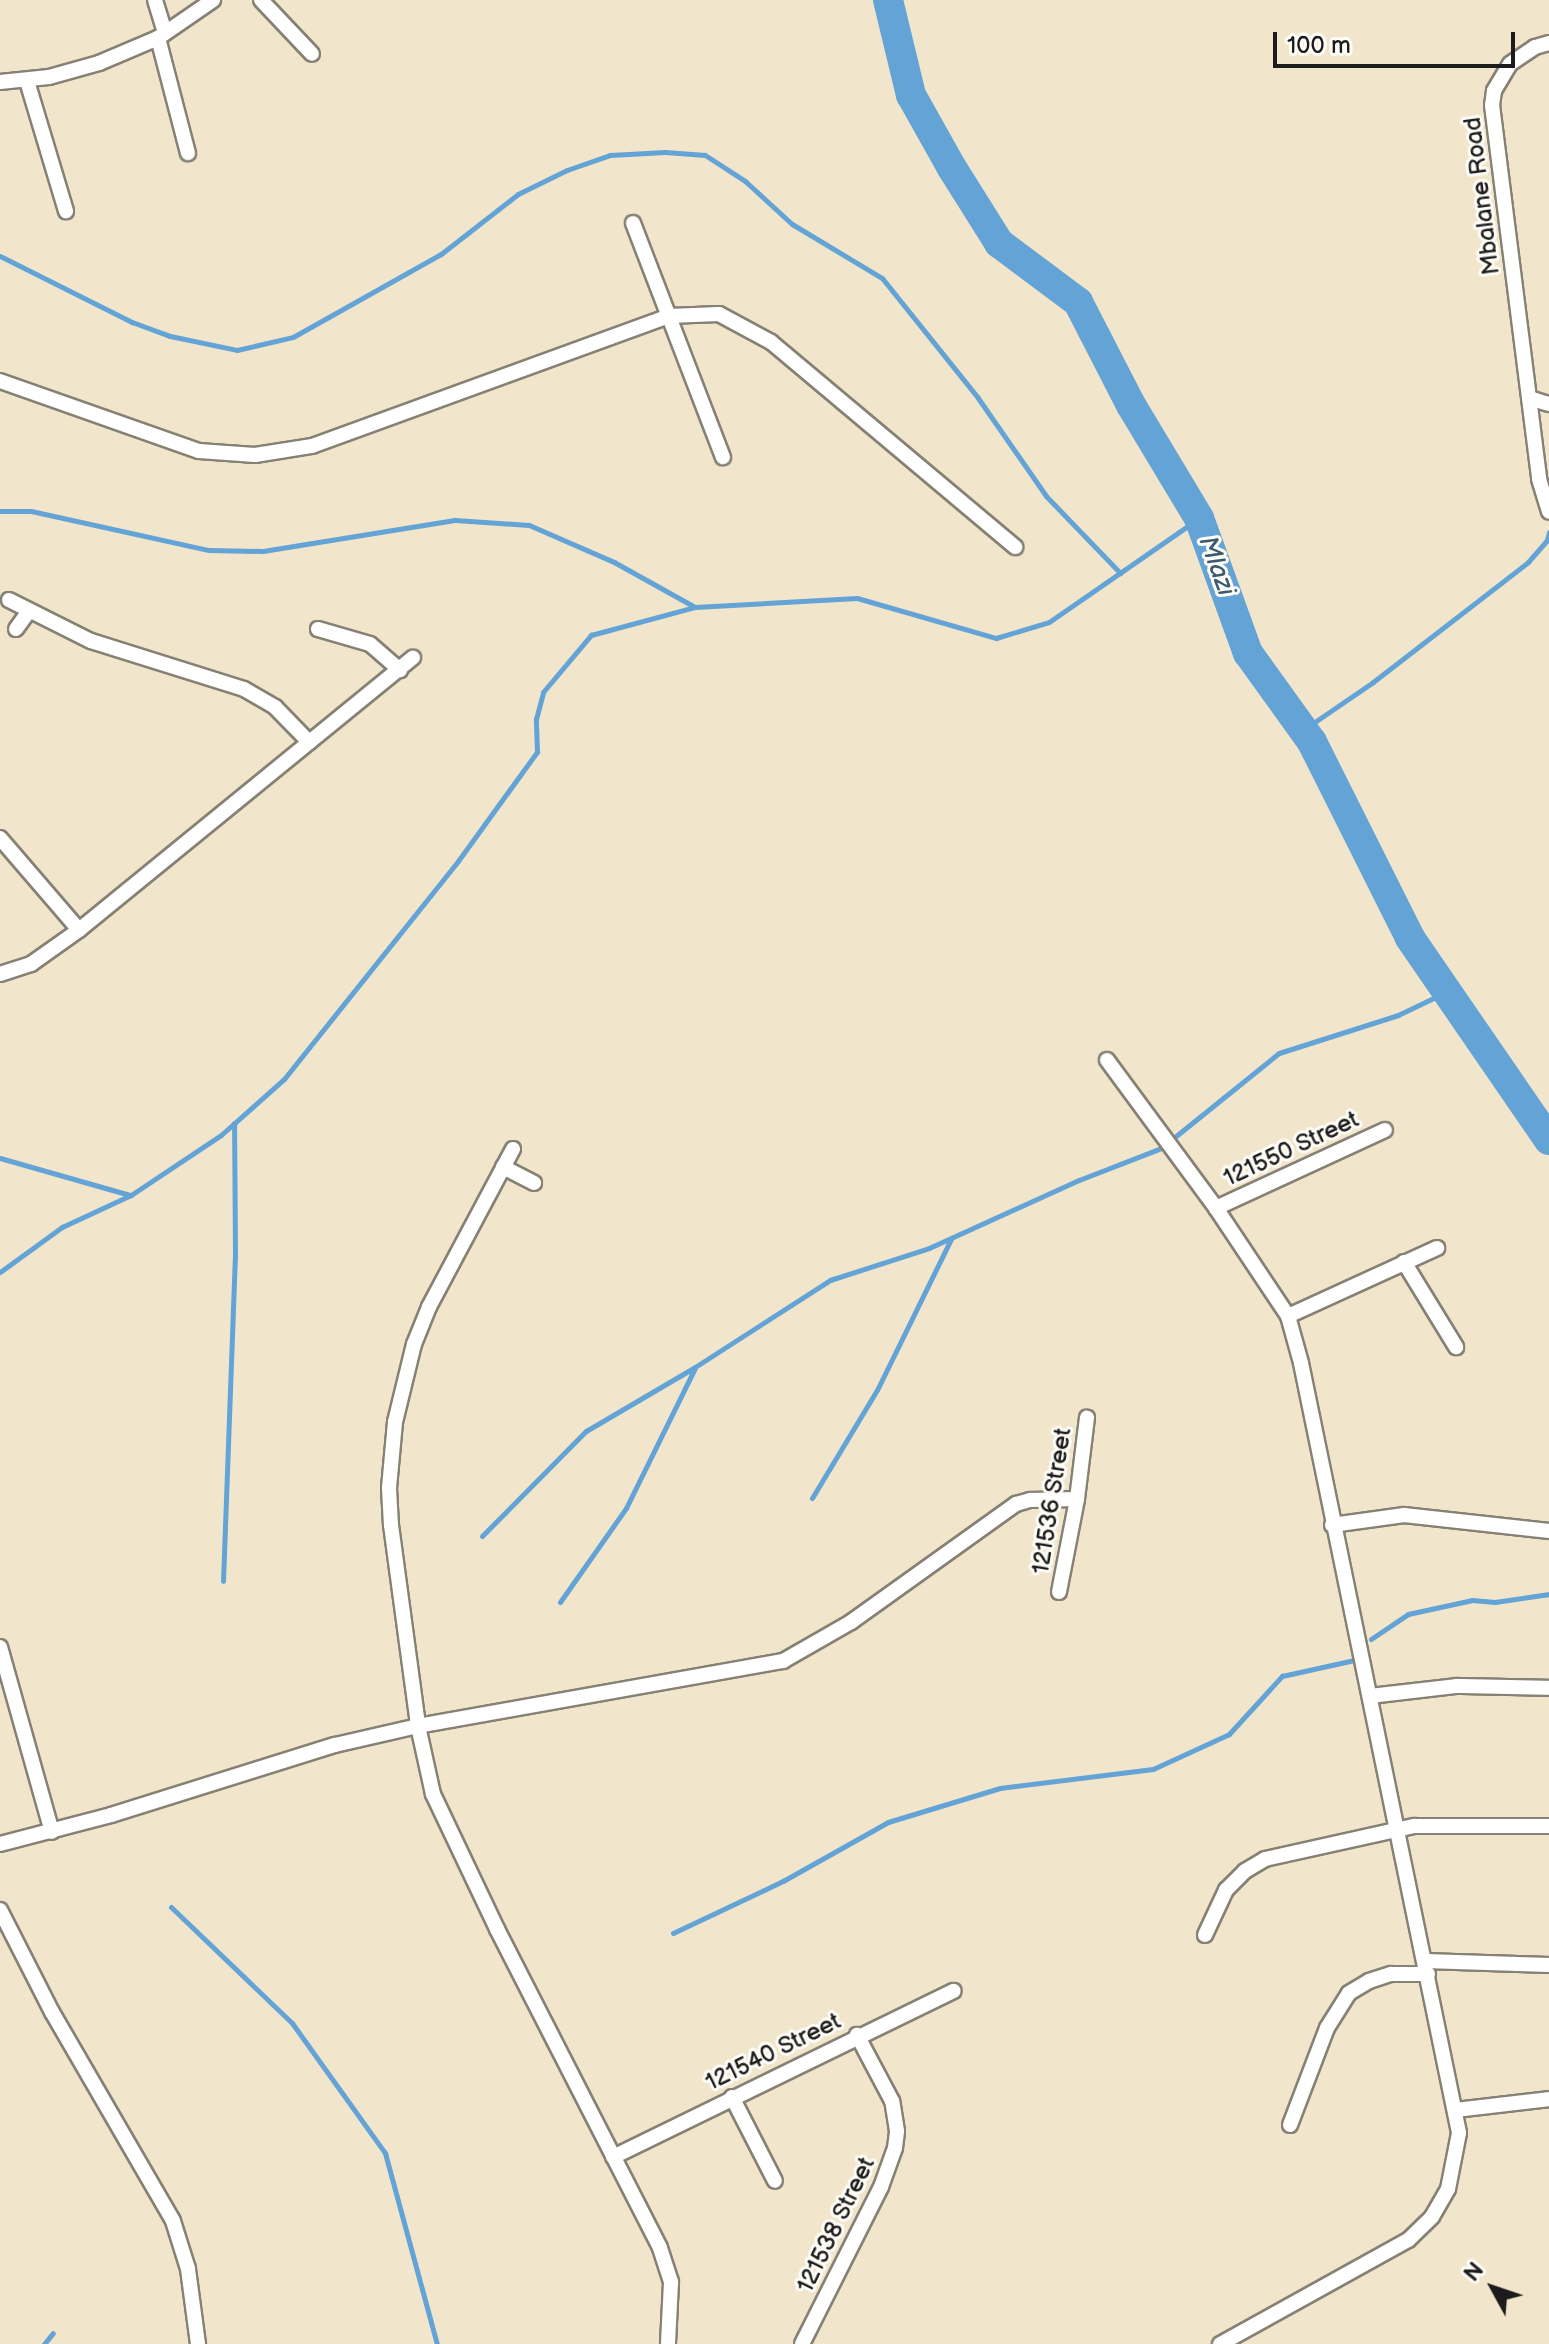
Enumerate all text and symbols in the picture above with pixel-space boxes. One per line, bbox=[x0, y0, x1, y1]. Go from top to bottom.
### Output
scale bar bbox=[1277, 16, 1519, 66]
text: 100 m bbox=[1287, 31, 1351, 60]
street label: Mbalane Road bbox=[1458, 115, 1506, 277]
water label: Mlazi bbox=[1191, 532, 1241, 600]
street label: 121550 Street bbox=[1219, 1105, 1363, 1193]
street label: 121536 Street bbox=[1026, 1426, 1078, 1576]
street label: 121540 Street bbox=[701, 2007, 845, 2097]
street label: 121538 Street bbox=[791, 2153, 881, 2297]
north arrow bbox=[1453, 2248, 1533, 2328]
text: N bbox=[1459, 2257, 1490, 2287]

